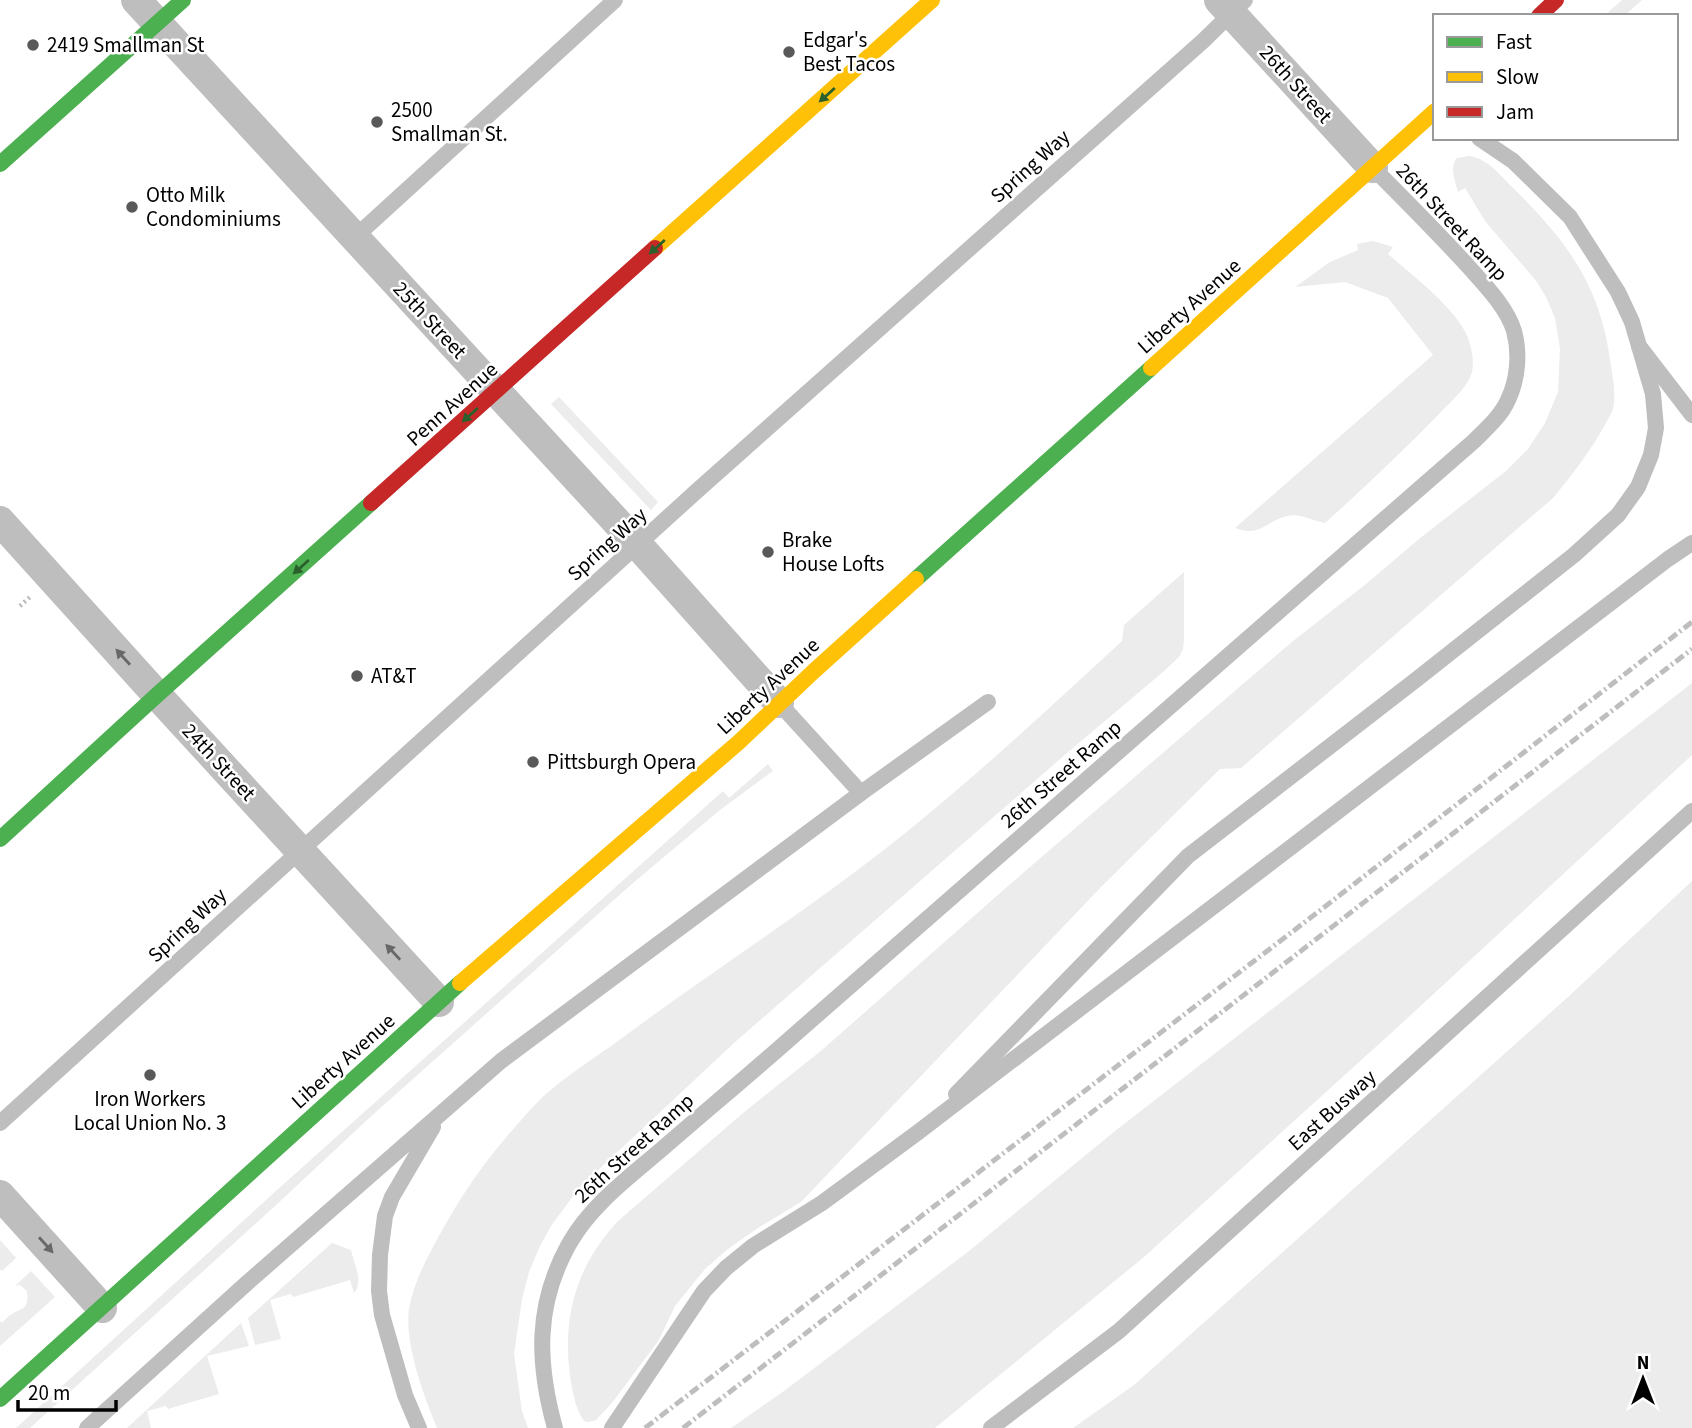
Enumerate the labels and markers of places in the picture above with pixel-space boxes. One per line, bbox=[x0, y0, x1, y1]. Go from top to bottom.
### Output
place label: Edgar's Best Tacos bbox=[803, 25, 895, 79]
place label: 2419 Smallman St bbox=[47, 30, 204, 60]
marker: 2419 Smallman St bbox=[25, 37, 41, 53]
marker: Edgar's Best Tacos bbox=[781, 44, 797, 60]
place label: 2500 Smallman St. bbox=[391, 95, 508, 149]
marker: 2500 Smallman St. bbox=[369, 114, 385, 130]
place label: Otto Milk Condominiums bbox=[146, 180, 281, 234]
marker: Otto Milk Condominiums bbox=[124, 199, 140, 215]
place label: Brake House Lofts bbox=[782, 525, 884, 579]
marker: Brake House Lofts bbox=[760, 544, 776, 560]
place label: AT&T bbox=[371, 661, 417, 691]
marker: AT&T bbox=[349, 668, 365, 684]
place label: Pittsburgh Opera bbox=[547, 747, 696, 777]
marker: Pittsburgh Opera bbox=[525, 754, 541, 770]
marker: Iron Workers Local Union No. 3 bbox=[142, 1067, 158, 1083]
place label: Iron Workers Local Union No. 3 bbox=[74, 1084, 226, 1138]

